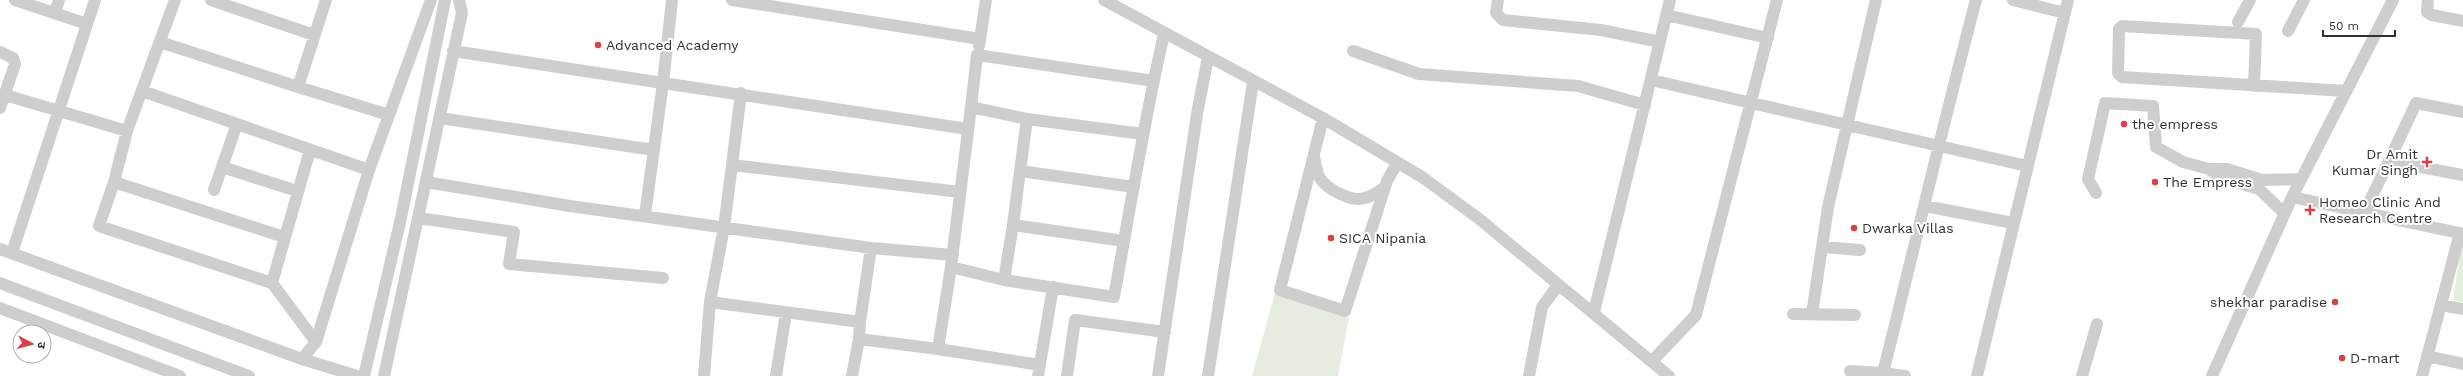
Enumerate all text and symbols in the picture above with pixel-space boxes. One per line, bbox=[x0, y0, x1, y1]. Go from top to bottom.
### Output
scale bar bbox=[2323, 12, 2395, 38]
text: 50 m bbox=[2329, 19, 2359, 33]
place label: Advanced Academy bbox=[606, 37, 739, 53]
marker: Advanced Academy bbox=[593, 40, 603, 50]
place label: the empress bbox=[2132, 116, 2218, 132]
marker: the empress bbox=[2119, 119, 2129, 129]
place label: Dr Amit Kumar Singh bbox=[2332, 146, 2418, 178]
marker: Dr Amit Kumar Singh bbox=[2421, 156, 2433, 168]
place label: The Empress bbox=[2163, 174, 2252, 190]
marker: The Empress bbox=[2150, 177, 2160, 187]
place label: Homeo Clinic And Research Centre bbox=[2319, 194, 2441, 226]
marker: Homeo Clinic And Research Centre bbox=[2304, 204, 2316, 216]
place label: Dwarka Villas bbox=[1862, 220, 1954, 236]
marker: Dwarka Villas bbox=[1849, 223, 1859, 233]
place label: SICA Nipania bbox=[1339, 230, 1426, 246]
marker: SICA Nipania bbox=[1326, 233, 1336, 243]
place label: shekhar paradise bbox=[2210, 294, 2327, 310]
marker: shekhar paradise bbox=[2330, 297, 2340, 307]
north arrow bbox=[12, 324, 52, 364]
text: उ bbox=[35, 341, 48, 350]
place label: D-mart bbox=[2350, 350, 2400, 366]
marker: D-mart bbox=[2337, 353, 2347, 363]

